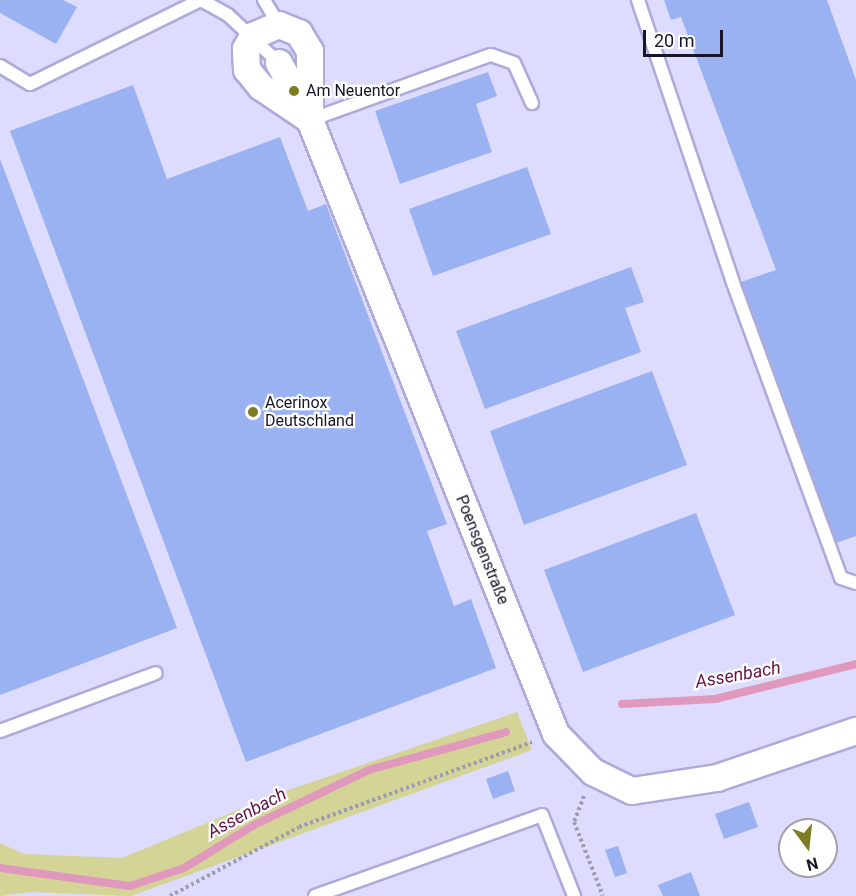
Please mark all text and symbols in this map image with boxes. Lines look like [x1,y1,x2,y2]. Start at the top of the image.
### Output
scale bar [646,18,726,56]
text: 20 m [654,30,694,51]
place label: Am Neuentor [306,81,400,101]
marker: Am Neuentor [287,84,301,98]
place label: Acerinox Deutschland [265,393,354,431]
marker: Acerinox Deutschland [246,405,260,419]
street label: Poensgenstraße [451,492,513,608]
water label: Assenbach [694,657,782,693]
water label: Assenbach [204,783,290,843]
north arrow [778,818,838,878]
text: N [804,853,820,875]

